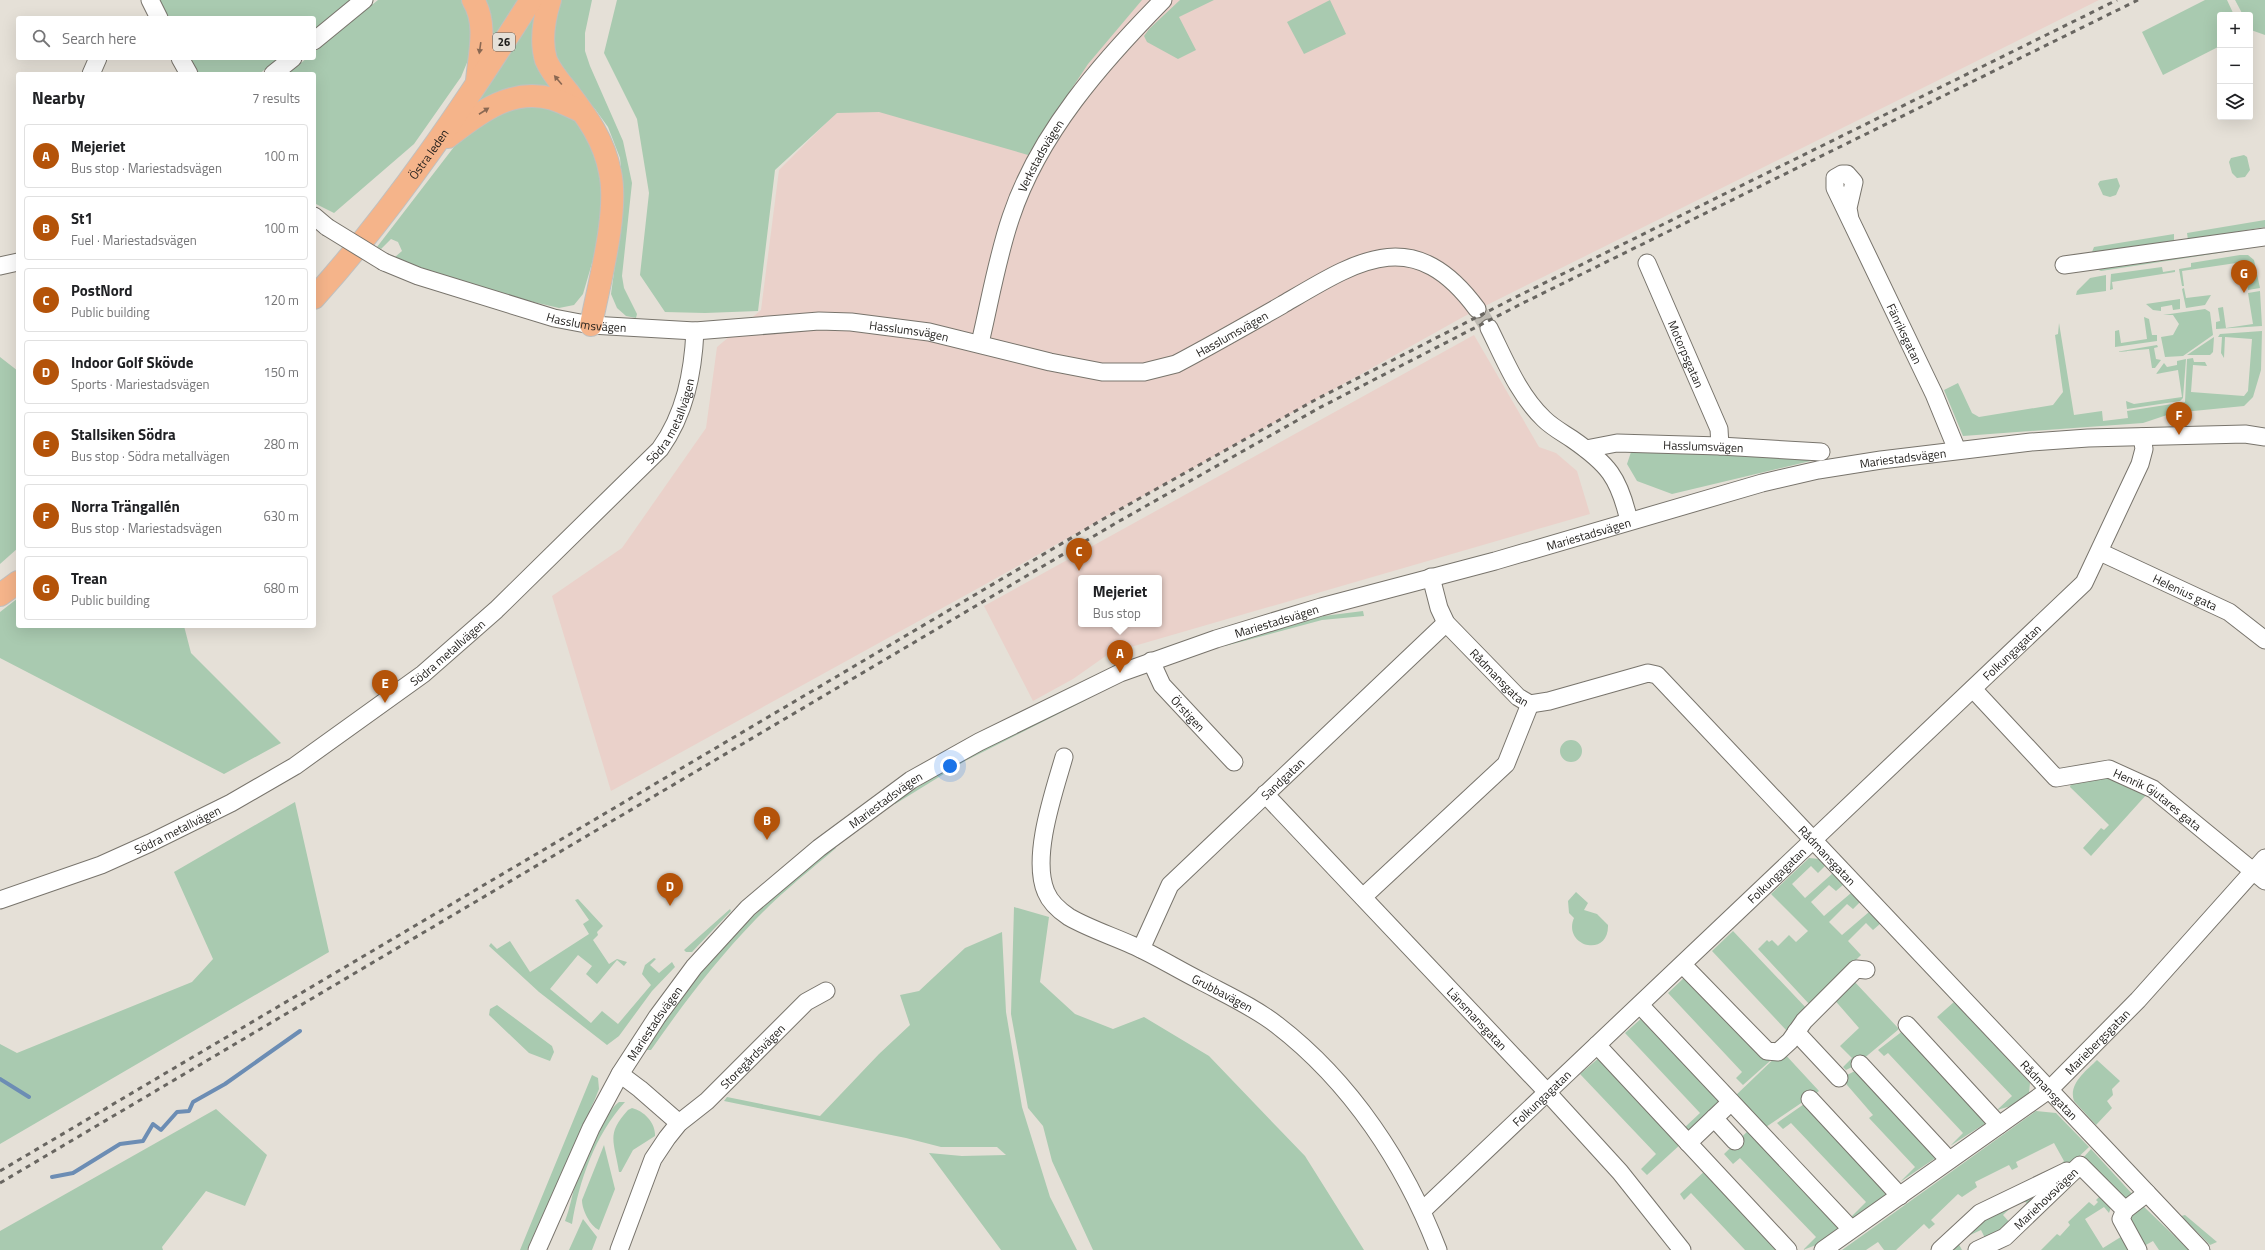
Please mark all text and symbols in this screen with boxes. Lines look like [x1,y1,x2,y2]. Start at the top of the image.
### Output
map controls [2217,12,2253,120]
button: + [2217,12,2253,48]
search box [16,16,316,60]
icon: search [30,27,52,49]
text: Search here [62,27,136,50]
road number: 26 [493,33,515,51]
one-way arrow [477,42,483,54]
button: − [2217,48,2253,84]
one-way arrow [554,75,563,86]
button: layers [2217,84,2253,120]
text: Nearby [32,85,85,111]
text: 7 results [252,88,300,108]
one-way arrow [478,107,489,114]
street label: Verkstadsvägen [1012,115,1068,195]
street label: Östra leden [404,125,453,183]
text: Mejeriet [71,135,126,158]
text: A [42,146,50,166]
text: 100 m [263,146,299,166]
text: Bus stop · Mariestadsvägen [71,158,222,178]
text: St1 [71,207,93,230]
text: B [42,218,50,238]
text: 100 m [263,218,299,238]
text: Fuel · Mariestadsvägen [71,230,197,250]
pin: G [2231,260,2257,293]
text: PostNord [71,279,132,302]
text: C [42,290,50,310]
text: 120 m [263,290,299,310]
street label: Fänriksgatan [1882,300,1928,367]
text: Public building [71,302,150,322]
street label: Hasslumsvägen [1192,306,1271,361]
street label: Hasslumsvägen [544,307,627,337]
street label: Hasslumsvägen [868,315,951,346]
street label: Motorpsgatan [1663,317,1709,391]
text: Indoor Golf Skövde [71,351,193,374]
text: D [42,362,50,382]
text: 150 m [263,362,299,382]
text: Sports · Mariestadsvägen [71,374,210,394]
street label: Södra metallvägen [641,377,699,468]
pin: F [2166,402,2192,435]
text: Stallsiken Södra [71,423,176,446]
text: E [42,434,50,454]
text: 280 m [263,434,299,454]
street label: Hasslumsvägen [1663,435,1744,457]
street label: Mariestadsvägen [1858,443,1947,473]
text: Bus stop · Södra metallvägen [71,446,230,466]
text: Norra Trängallén [71,495,180,518]
text: F [43,506,49,526]
text: 630 m [263,506,299,526]
street label: Mariestadsvägen [1544,512,1633,555]
text: Bus stop · Mariestadsvägen [71,518,222,538]
pin: C [1066,538,1092,571]
text: Trean [71,567,107,590]
street label: Helenius gata [2150,568,2221,615]
popup [1078,575,1162,627]
text: G [42,578,50,598]
text: 680 m [263,578,299,598]
text: Mejeriet [1093,580,1147,603]
text: Public building [71,590,150,610]
street label: Mariestadsvägen [1232,599,1321,642]
text: Bus stop [1093,603,1141,623]
street label: Södra metallvägen [406,614,489,690]
street label: Folkungagatan [1978,619,2045,685]
pin: A [1107,640,1133,673]
street label: Rådmansgatan [1466,644,1533,711]
pin: E [372,670,398,703]
street label: Örstigen [1167,691,1210,735]
street label: Sandgatan [1256,753,1308,804]
your location [940,756,960,776]
street label: Henrik Gjutares gata [2110,763,2206,835]
street label: Mariestadsvägen [844,766,926,833]
street label: Södra metallvägen [131,800,224,859]
pin: B [754,807,780,840]
street label: Rådmansgatan [1794,821,1861,890]
street label: Folkungagatan [1743,842,1810,908]
pin: D [657,873,683,906]
street label: Grubbavägen [1189,968,1257,1016]
street label: Mariestadsvägen [622,982,687,1064]
street label: Länsmansgatan [1443,983,1512,1054]
street label: Mariebergsgatan [2060,1004,2134,1079]
street label: Storegårdsvägen [715,1019,789,1093]
street label: Rådmansgatan [2016,1055,2083,1124]
street label: Folkungagatan [1508,1065,1575,1130]
street label: Mariehovsvägen [2009,1162,2082,1234]

